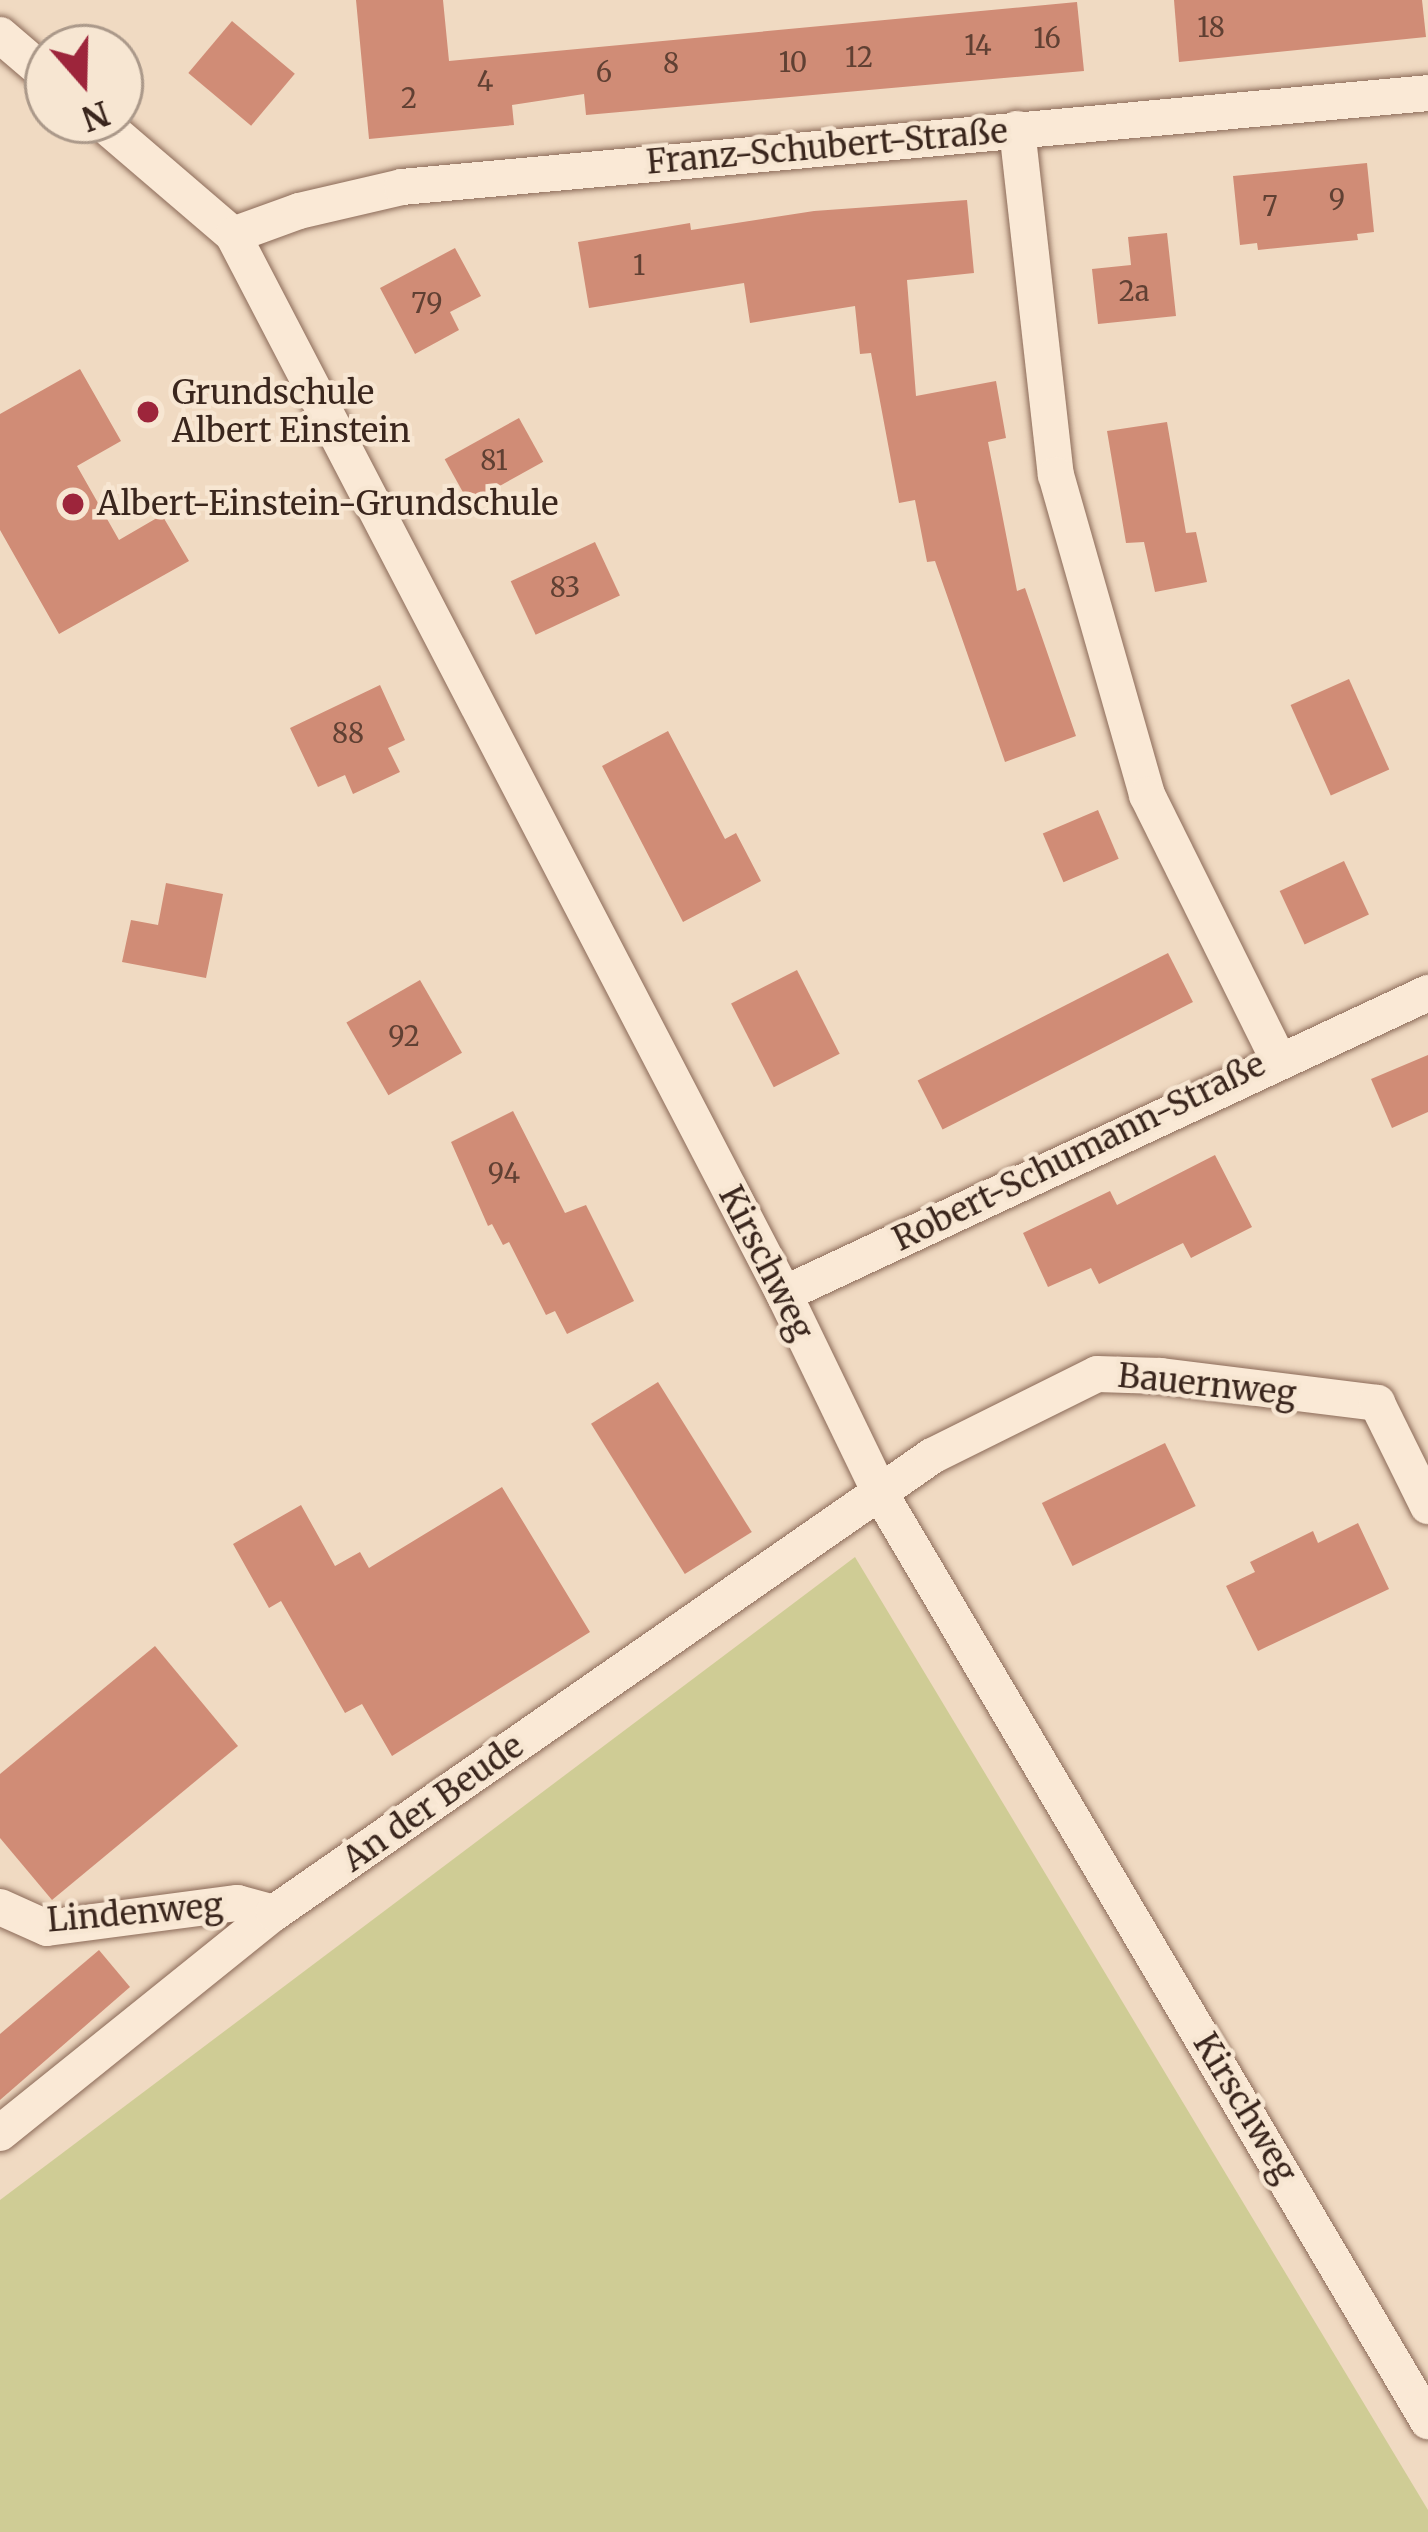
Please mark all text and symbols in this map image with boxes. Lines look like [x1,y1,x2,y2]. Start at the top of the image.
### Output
house number: 18 [1197,12,1225,44]
house number: 16 [1033,23,1061,55]
north arrow [24,24,144,144]
house number: 14 [964,30,992,62]
house number: 12 [845,42,873,74]
house number: 10 [779,47,807,79]
house number: 8 [663,48,679,80]
house number: 6 [596,57,612,89]
house number: 4 [477,66,493,98]
house number: 2 [401,83,417,115]
text: N [76,92,115,139]
street label: Franz-Schubert-Straße [645,111,1009,183]
house number: 9 [1329,184,1345,216]
house number: 7 [1262,191,1278,223]
house number: 1 [633,250,645,282]
house number: 2a [1119,276,1149,308]
house number: 79 [411,288,443,320]
place label: Grundschule Albert Einstein [172,373,411,451]
marker: Grundschule Albert Einstein [135,399,161,425]
house number: 81 [480,445,508,477]
place label: Albert-Einstein-Grundschule [97,484,558,524]
marker: Albert-Einstein-Grundschule [60,491,86,517]
house number: 83 [550,572,580,604]
house number: 88 [332,718,364,750]
house number: 92 [388,1021,420,1053]
street label: Robert-Schumann-Straße [887,1045,1271,1259]
house number: 94 [488,1158,520,1190]
street label: Kirschweg [710,1179,822,1347]
street label: Bauernweg [1116,1356,1298,1414]
street label: An der Beude [335,1726,531,1880]
street label: Lindenweg [45,1886,225,1940]
street label: Kirschweg [1185,2026,1305,2190]

